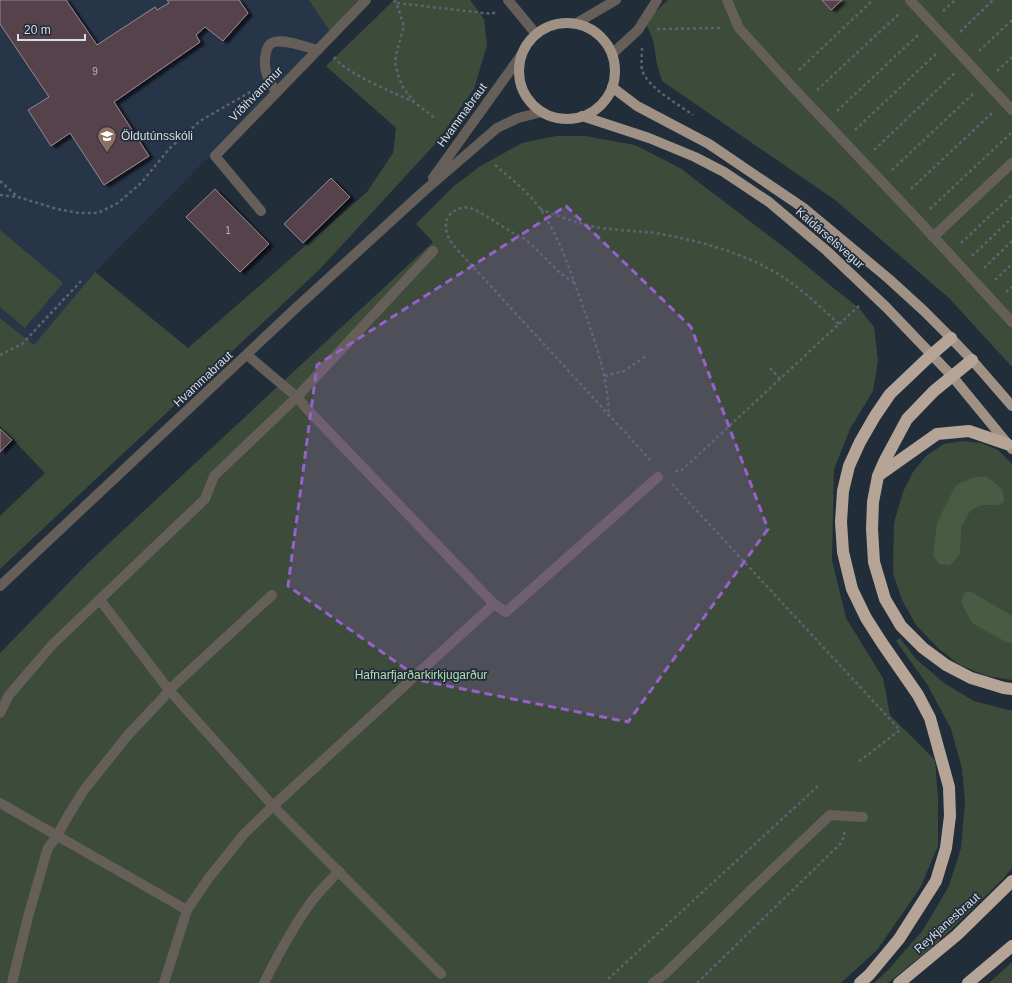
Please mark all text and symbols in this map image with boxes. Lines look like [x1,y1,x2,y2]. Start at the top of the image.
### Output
scale bar [18,16,85,42]
text: 20 m [24,23,51,37]
street label: Víðihvammur [226,64,286,124]
house number: 9 [92,66,98,77]
street label: Hvammabraut [434,80,490,150]
school or university icon: Öldutúnsskóli [96,125,118,153]
place label: Öldutúnsskóli [121,129,193,143]
street label: Kaldárselsvegur [793,204,867,272]
house number: 1 [225,225,231,236]
street label: Hvammabraut [171,348,236,410]
park label: Hafnarfjarðarkirkjugarður [355,668,487,682]
street label: Reykjanesbraut [911,889,983,956]

